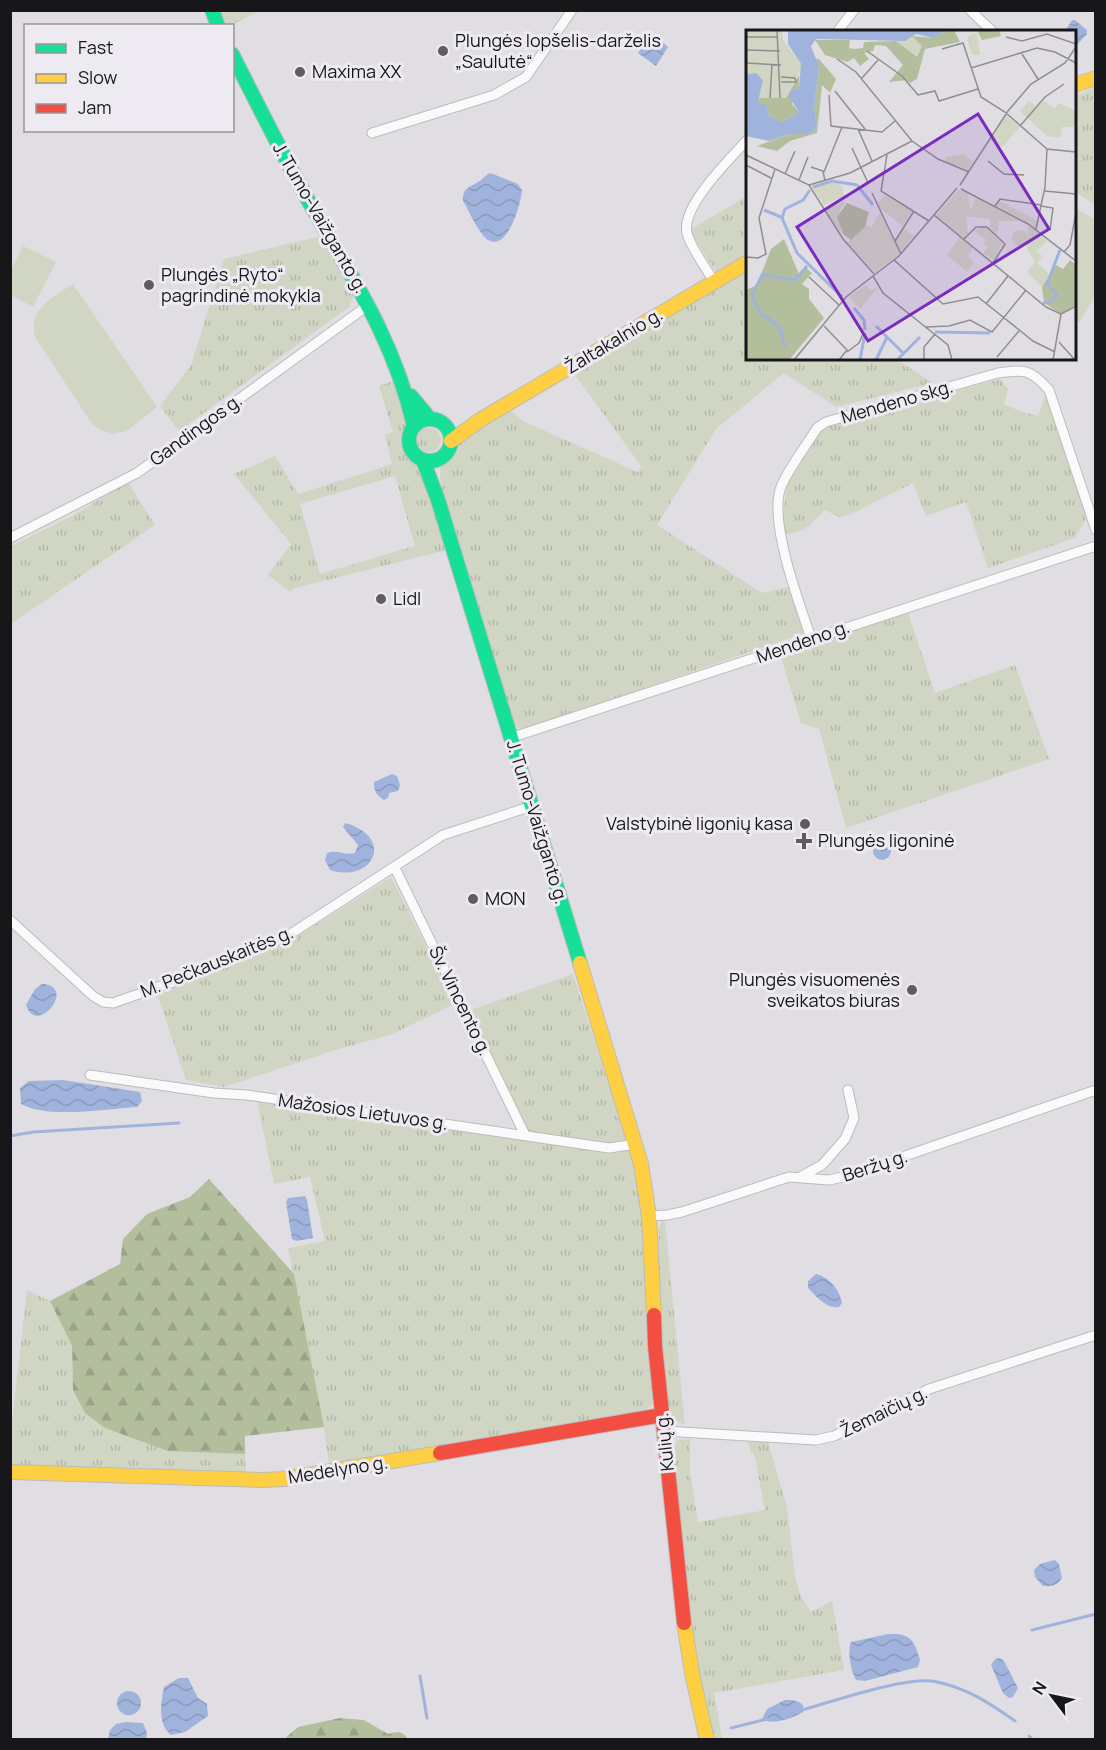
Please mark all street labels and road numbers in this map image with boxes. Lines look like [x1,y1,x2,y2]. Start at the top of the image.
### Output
street label: J. Tumo-Vaižganto g. [268,138,374,297]
street label: Žaltakalnio g. [560,302,667,379]
street label: Mendeno skg. [838,374,955,428]
street label: Gandingos g. [145,388,246,471]
street label: Mendeno g. [753,614,852,668]
street label: J. Tumo-Vaižganto g. [502,737,574,907]
street label: M. Pečkauskaitės g. [137,919,297,1003]
street label: Šv. Vincento g. [424,942,498,1059]
street label: Mažosios Lietuvos g. [277,1087,450,1135]
street label: Beržų g. [839,1143,910,1187]
street label: Žemaičių g. [836,1380,931,1443]
street label: Kulių g. [649,1412,679,1473]
street label: Medelyno g. [286,1449,389,1489]

